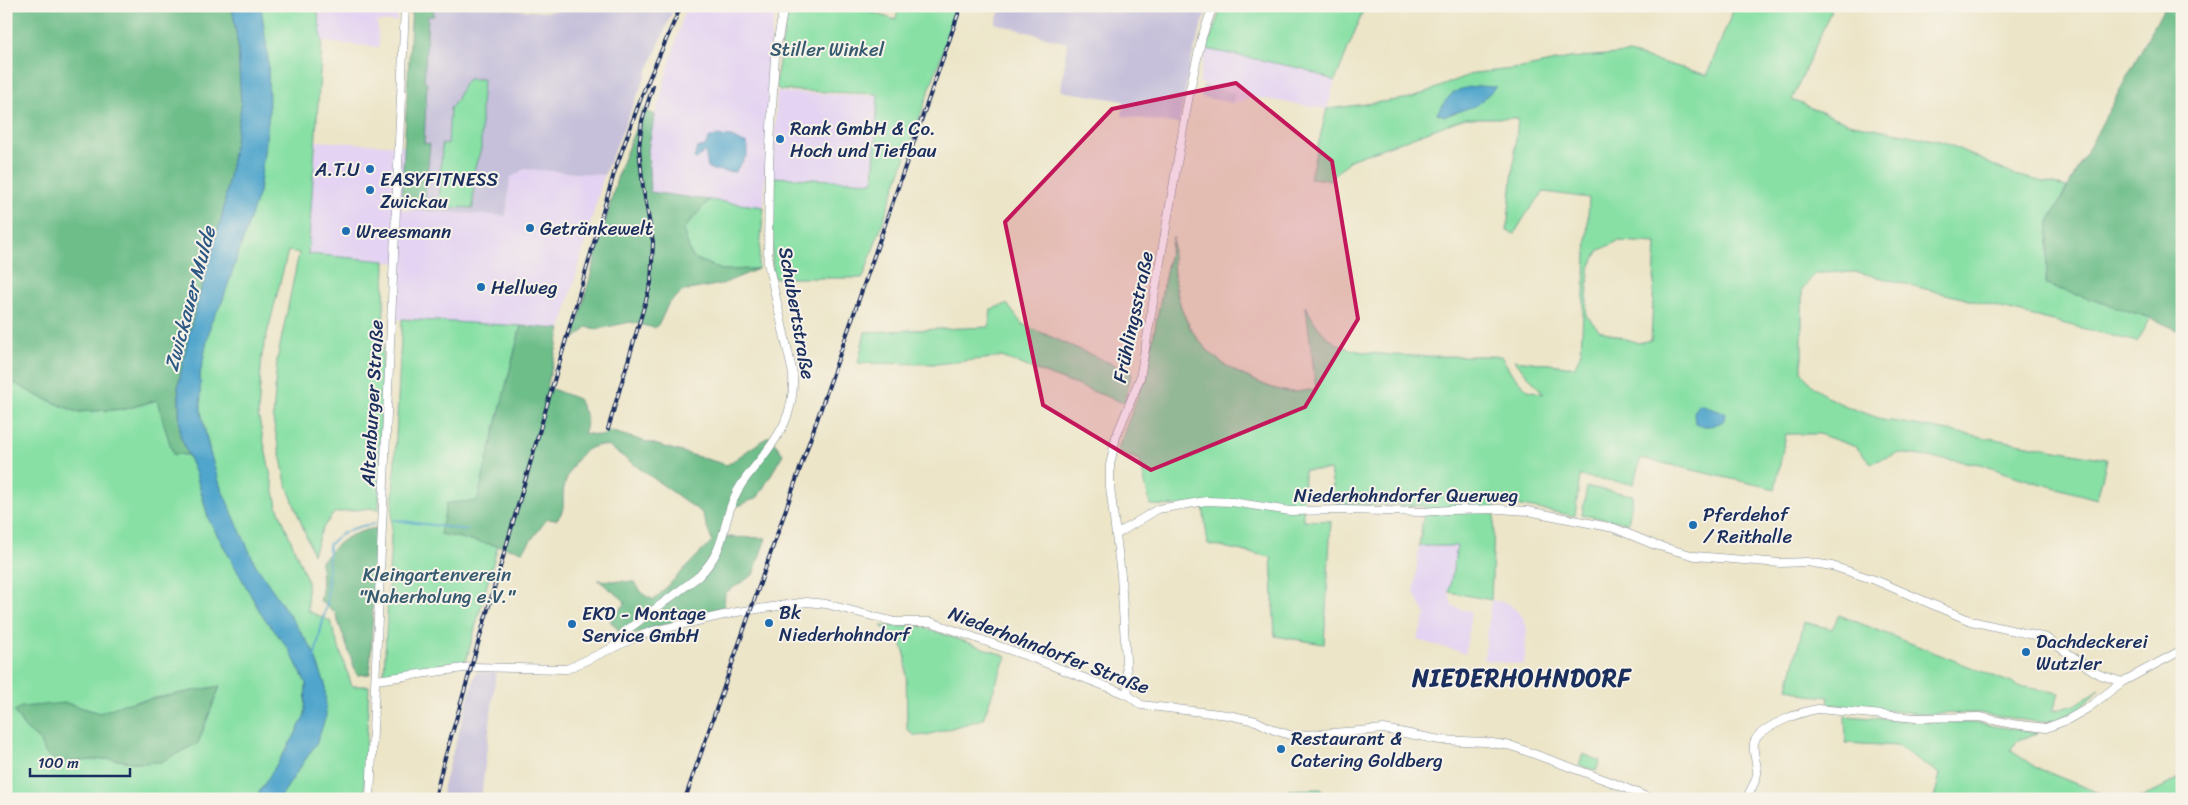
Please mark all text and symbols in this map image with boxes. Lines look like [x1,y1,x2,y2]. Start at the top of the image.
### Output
park label: Stiller Winkel [770,33,885,66]
place label: Rank GmbH & Co. Hoch und Tiefbau [790,112,937,167]
marker: Rank GmbH & Co. Hoch und Tiefbau [774,133,786,145]
place label: A.T.U [314,153,361,186]
marker: A.T.U [364,163,376,175]
place label: EASYFITNESS Zwickau [380,163,498,218]
marker: EASYFITNESS Zwickau [364,184,376,196]
place label: Getränkewelt [540,212,653,245]
place label: Wreesmann [356,215,451,248]
water label: Zwickauer Mulde [154,221,227,375]
marker: Getränkewelt [524,222,536,234]
marker: Wreesmann [340,225,352,237]
street label: Schubertstraße [769,244,825,382]
street label: Frühlingsstraße [1103,248,1163,386]
place label: Hellweg [491,271,558,304]
marker: Hellweg [475,281,487,293]
street label: Altenburger Straße [351,319,393,488]
street label: Niederhohndorfer Querweg [1294,479,1518,512]
place label: Pferdehof / Reithalle [1703,498,1793,553]
marker: Pferdehof / Reithalle [1687,519,1699,531]
park label: Kleingartenverein "Naherholung e.V." [359,558,516,613]
place label: Bk Niederhohndorf [779,596,912,651]
street label: Niederhohndorfer Straße [944,596,1155,704]
place label: EKD - Montage Service GmbH [582,597,706,652]
marker: Bk Niederhohndorf [763,617,775,629]
marker: EKD - Montage Service GmbH [566,618,578,630]
place label: Dachdeckerei Wutzler [2036,625,2148,680]
marker: Dachdeckerei Wutzler [2020,646,2032,658]
district label: NIEDERHOHNDORF [1411,657,1633,699]
place label: Restaurant & Catering Goldberg [1291,722,1443,777]
marker: Restaurant & Catering Goldberg [1275,743,1287,755]
scale bar [30,745,130,777]
text: 100 m [38,750,79,776]

